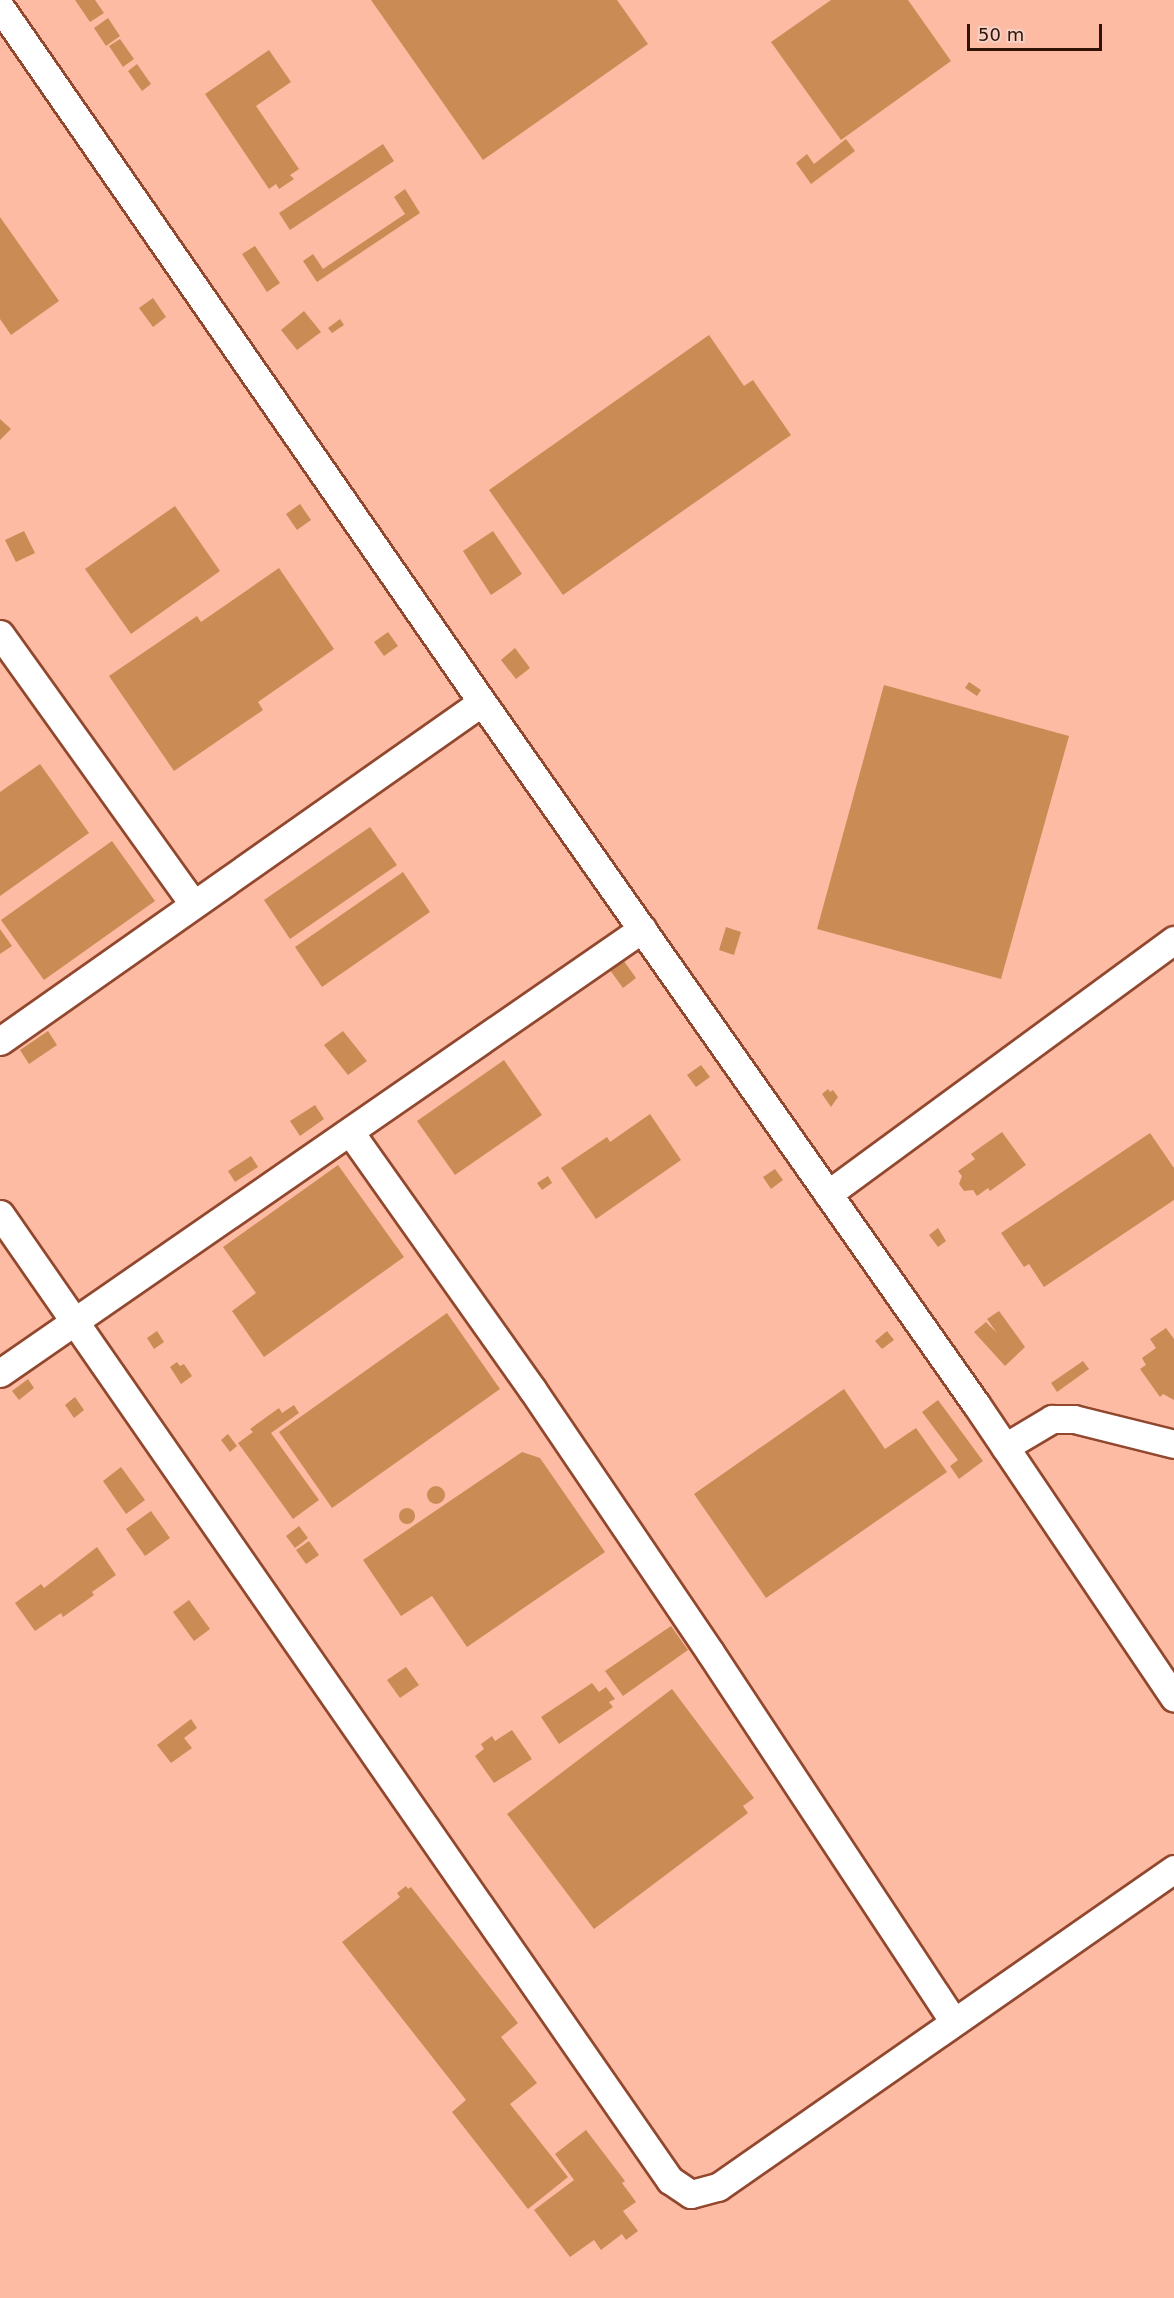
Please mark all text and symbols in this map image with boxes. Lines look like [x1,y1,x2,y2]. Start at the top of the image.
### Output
scale bar [970,12,1105,50]
text: 50 m [978,24,1024,45]

